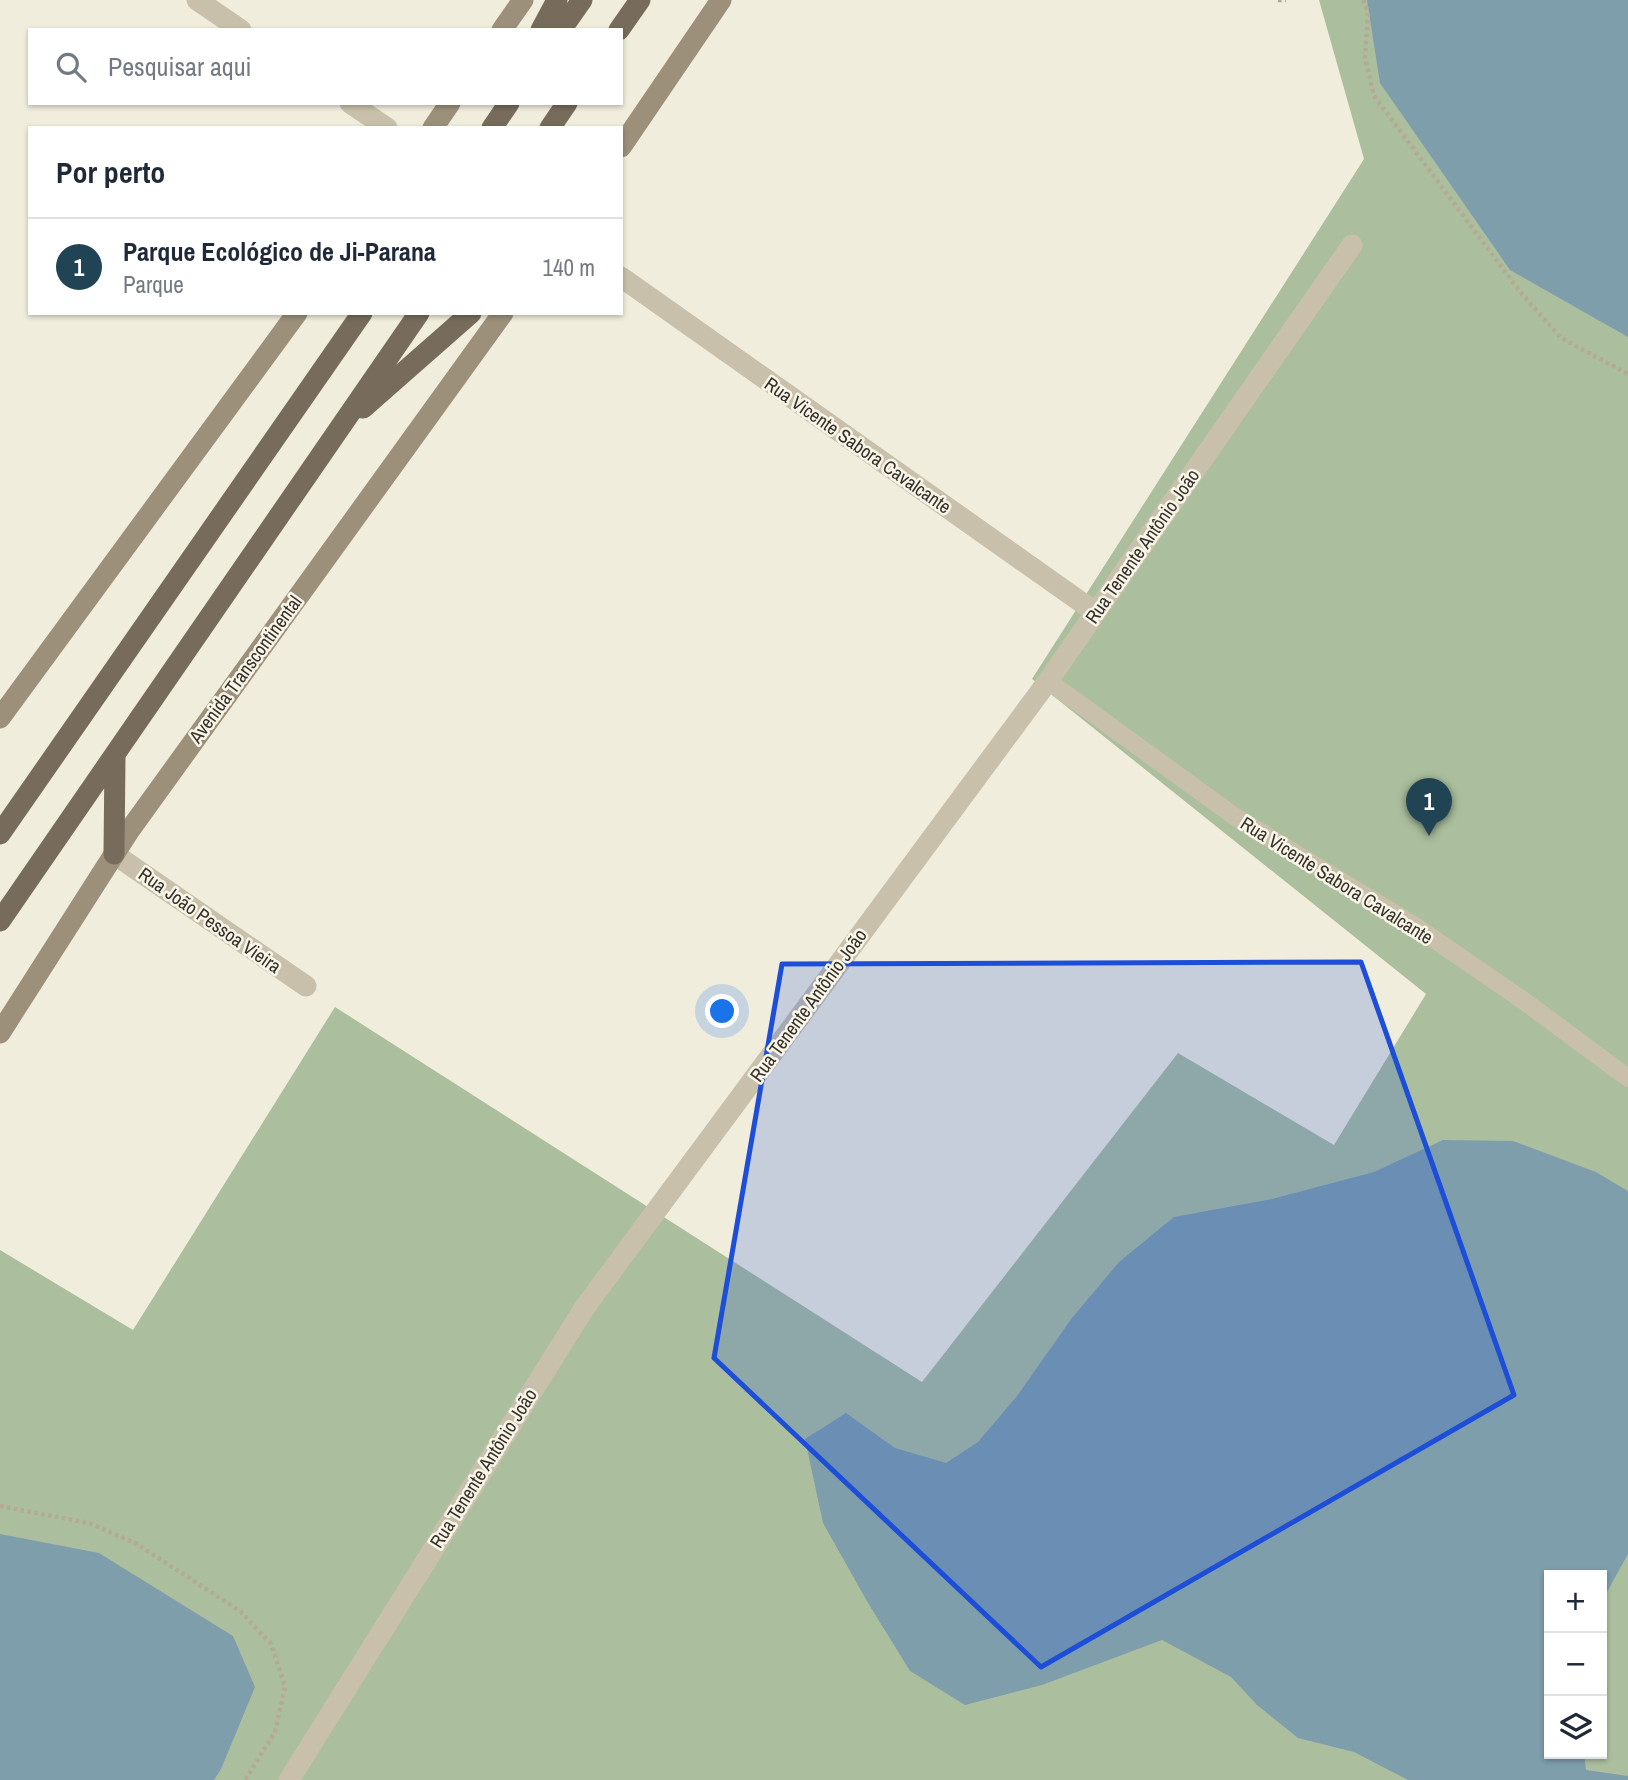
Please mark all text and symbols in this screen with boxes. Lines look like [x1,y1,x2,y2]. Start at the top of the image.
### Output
search box [28,28,623,105]
icon: search [52,48,90,86]
text: Pesquisar aqui [108,49,251,84]
text: Por perto [56,152,165,192]
text: Parque Ecológico de Ji-Parana [123,234,436,269]
text: 1 [74,252,84,283]
text: 140 m [543,252,595,283]
text: Parque [123,269,184,300]
street label: Rua Vicente Sabora Cavalcante [759,371,957,519]
street label: Rua Tenente Antônio João [1079,463,1205,629]
street label: Avenida Transcontinental [182,590,307,749]
pin: 1 [1406,778,1452,836]
street label: Rua Vicente Sabora Cavalcante [1236,810,1438,950]
street label: Rua João Pessoa Vieira [133,861,287,979]
street label: Rua Tenente Antônio João [744,923,872,1087]
your location [705,994,739,1028]
street label: Rua Tenente Antônio João [423,1383,543,1553]
map controls [1544,1570,1607,1759]
button: + [1544,1570,1607,1633]
button: − [1544,1633,1607,1696]
button: layers [1544,1696,1607,1759]

